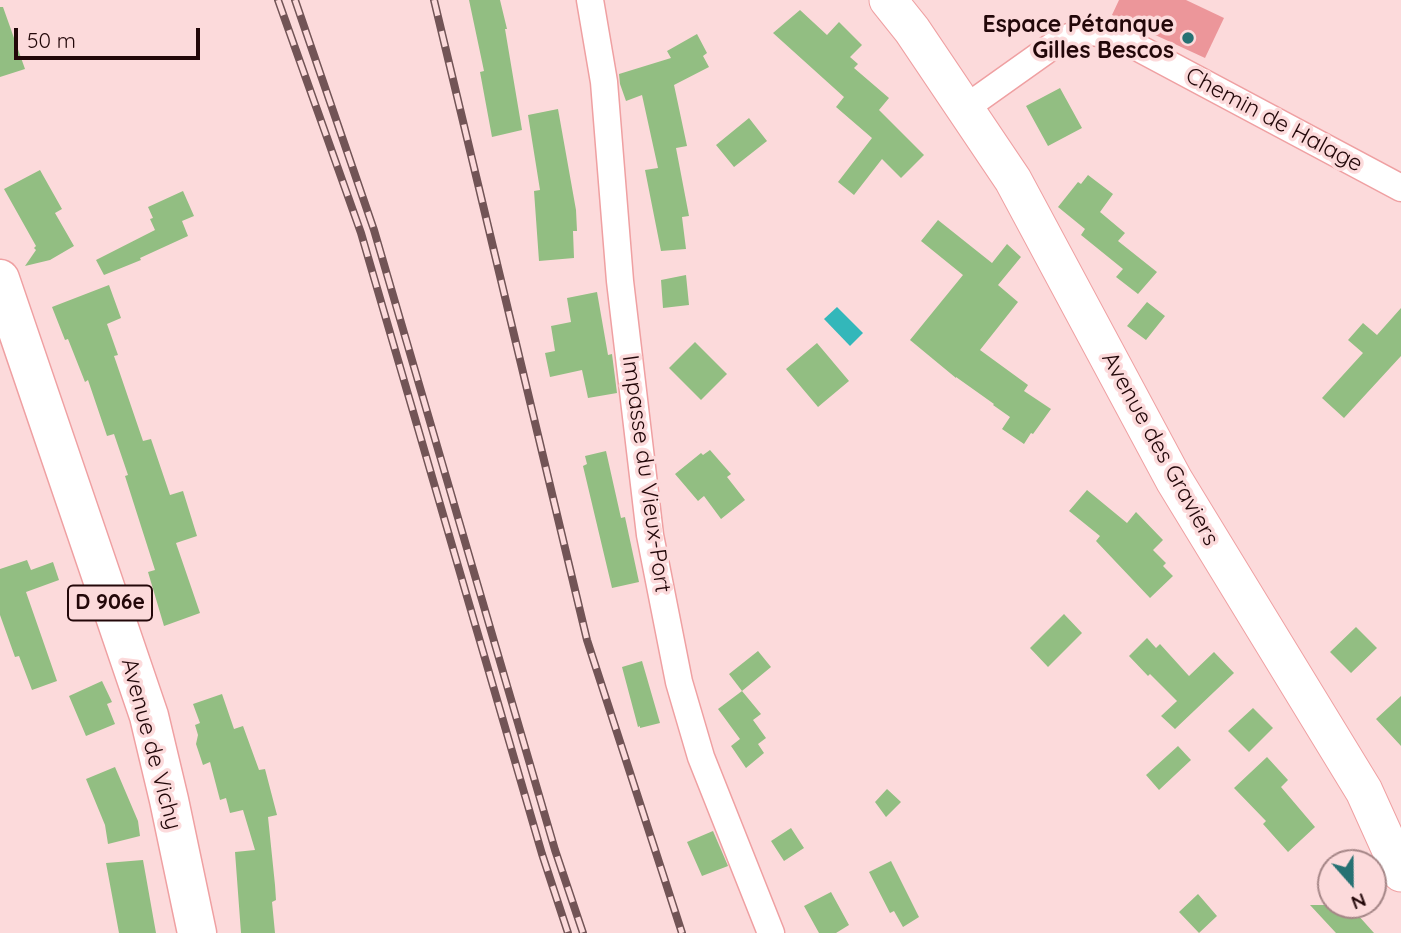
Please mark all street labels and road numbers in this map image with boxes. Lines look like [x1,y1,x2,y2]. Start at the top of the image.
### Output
street label: Chemin de Halage [1181,62,1367,178]
street label: Avenue des Graviers [1095,347,1225,551]
street label: Impasse du Vieux-Port [616,353,676,595]
road number: D 906e [68,586,152,620]
street label: Avenue de Vichy [115,655,187,833]

